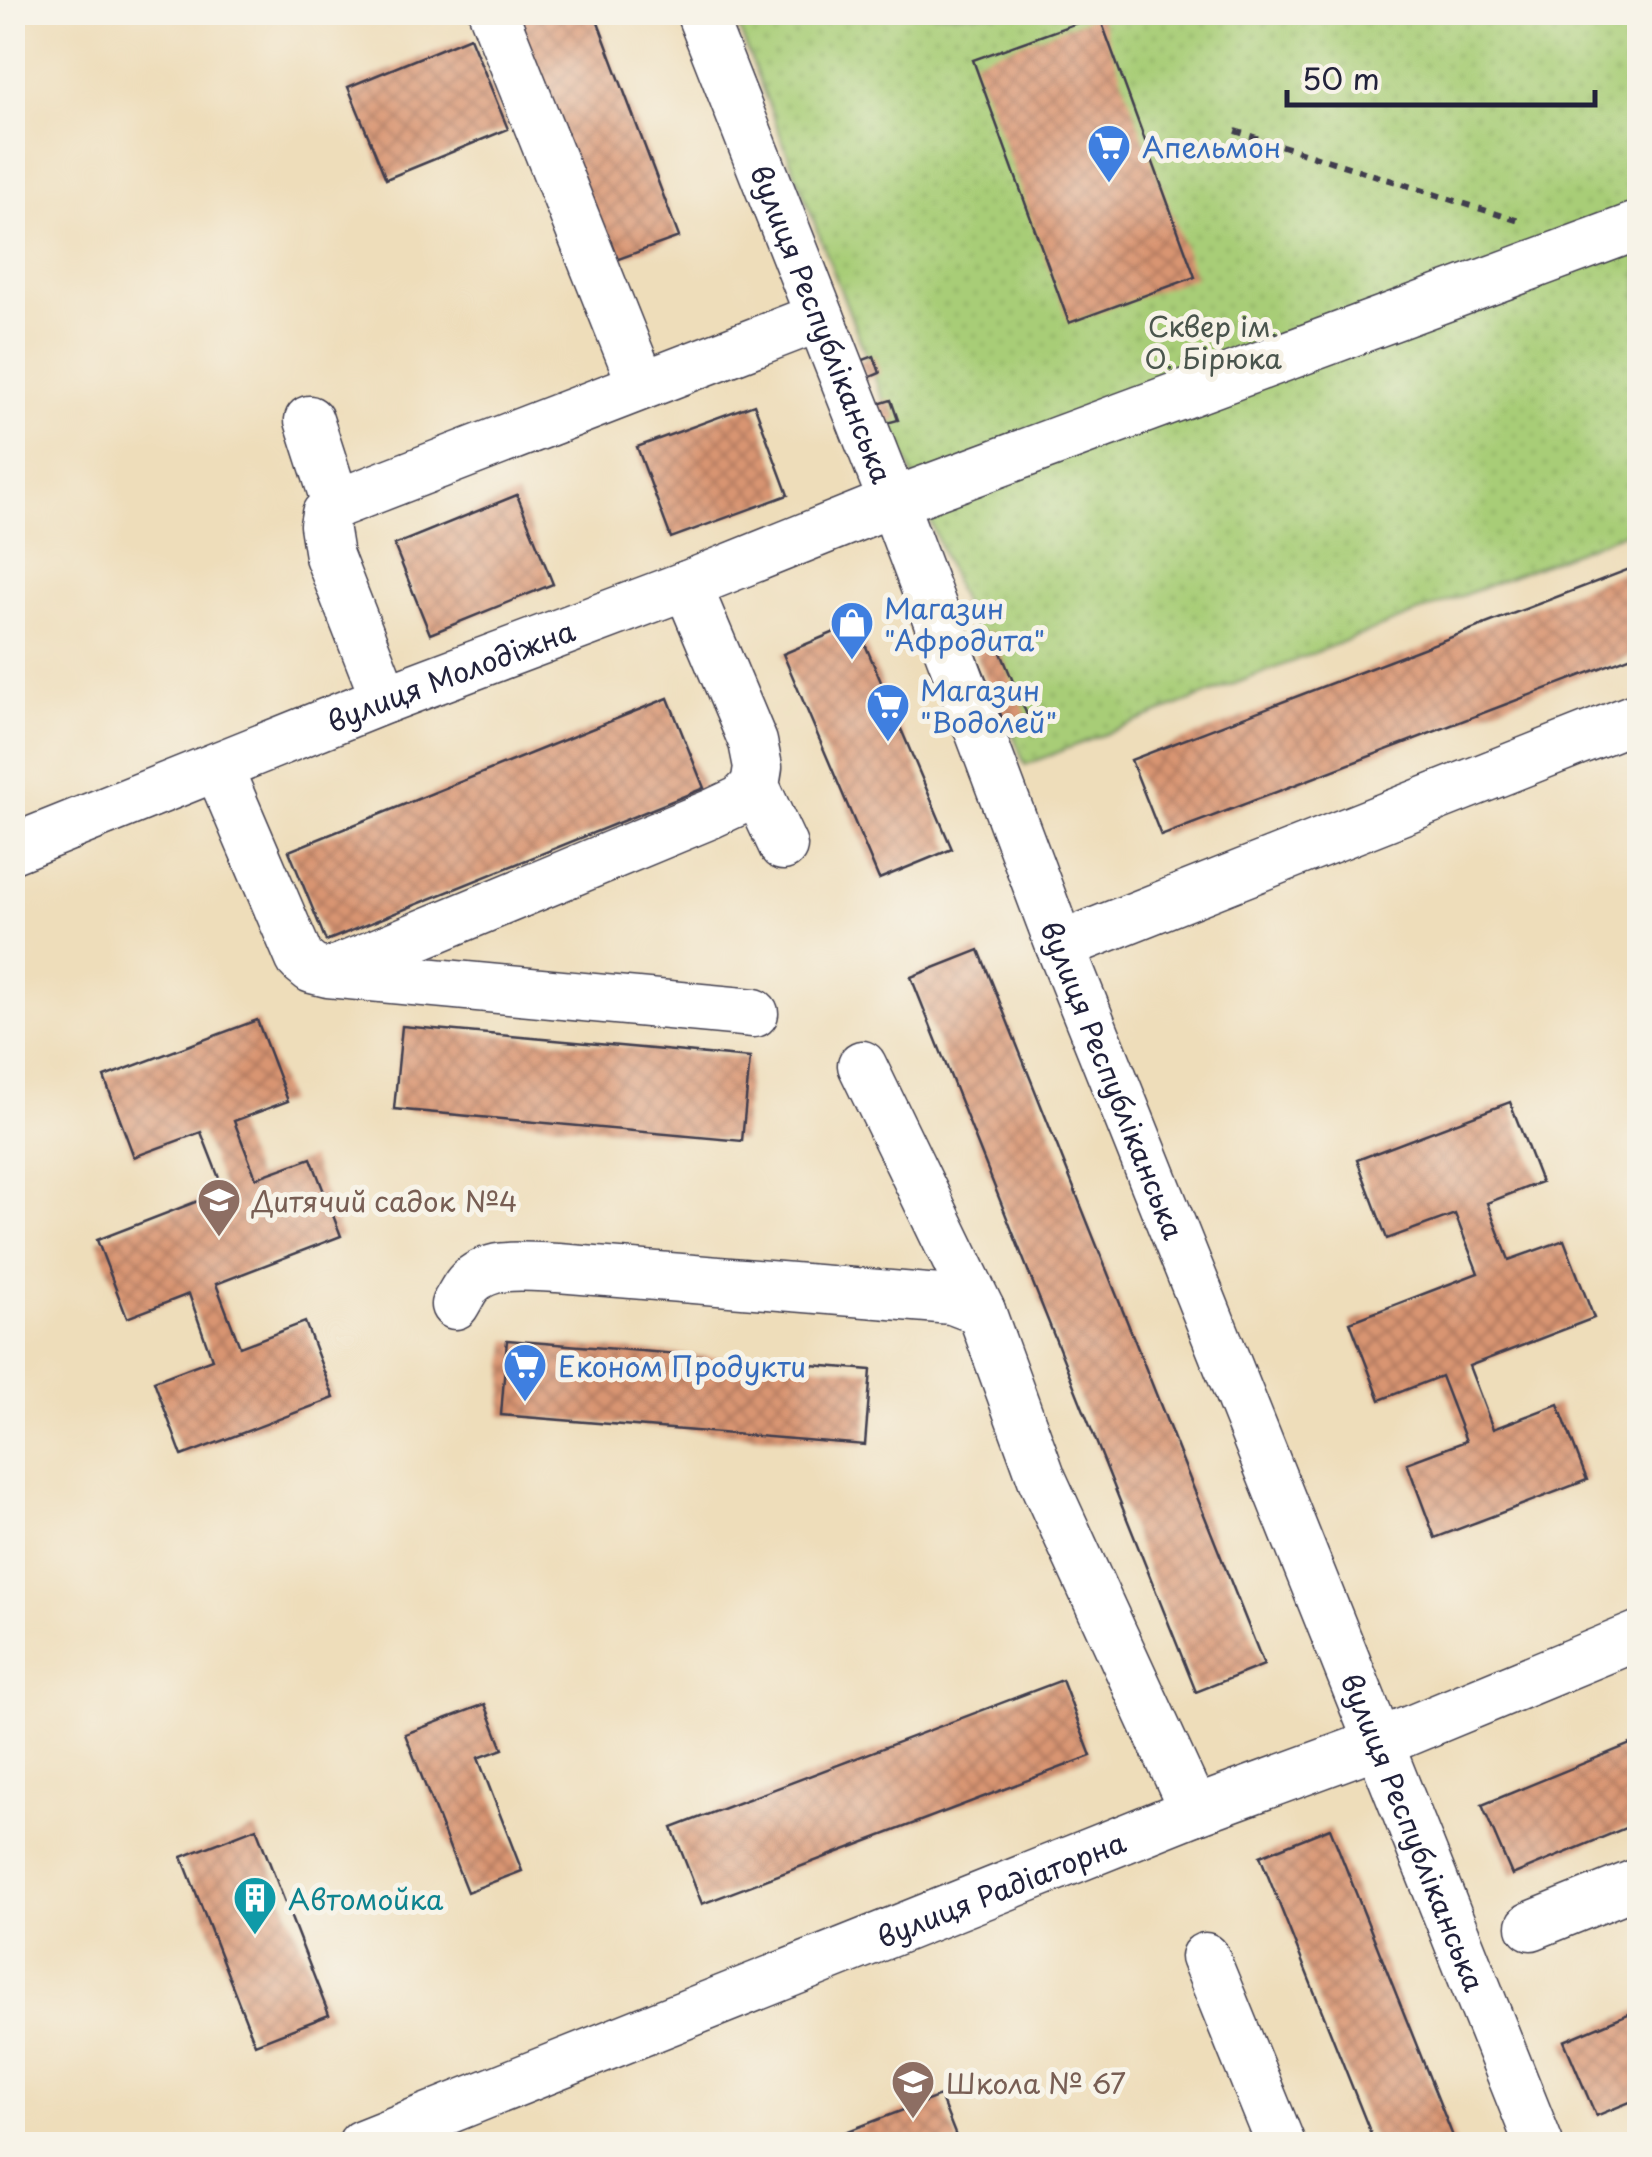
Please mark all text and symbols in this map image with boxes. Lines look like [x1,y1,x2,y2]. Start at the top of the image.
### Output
scale bar [1287,45,1594,107]
text: 50 m [1302,55,1380,100]
supermarket icon: Апельмон [1086,123,1132,184]
place label: Апельмон [1142,125,1281,168]
street label: вулиця Республіканська [741,158,905,490]
park label: Сквер ім. О. Бірюка [1144,304,1282,379]
place label: Магазин "Афродита" [884,586,1045,661]
shop icon: Магазин "Афродита" [829,600,875,661]
street label: вулиця Молодіжна [320,608,581,742]
place label: Магазин "Водолей" [920,668,1057,743]
supermarket icon: Магазин "Водолей" [865,682,911,743]
street label: вулиця Республіканська [1031,915,1197,1246]
school or university icon: Дитячий садок №4 [196,1177,242,1238]
place label: Дитячий садок №4 [251,1179,517,1222]
supermarket icon: Економ Продукти [502,1342,548,1403]
place label: Економ Продукти [558,1344,806,1387]
street label: вулиця Республіканська [1331,1666,1497,1998]
street label: вулиця Радіаторна [870,1819,1132,1957]
building icon: Автомойка [232,1875,278,1936]
place label: Автомойка [288,1877,444,1920]
school or university icon: Школа № 67 [890,2059,936,2120]
place label: Школа № 67 [946,2061,1126,2104]

